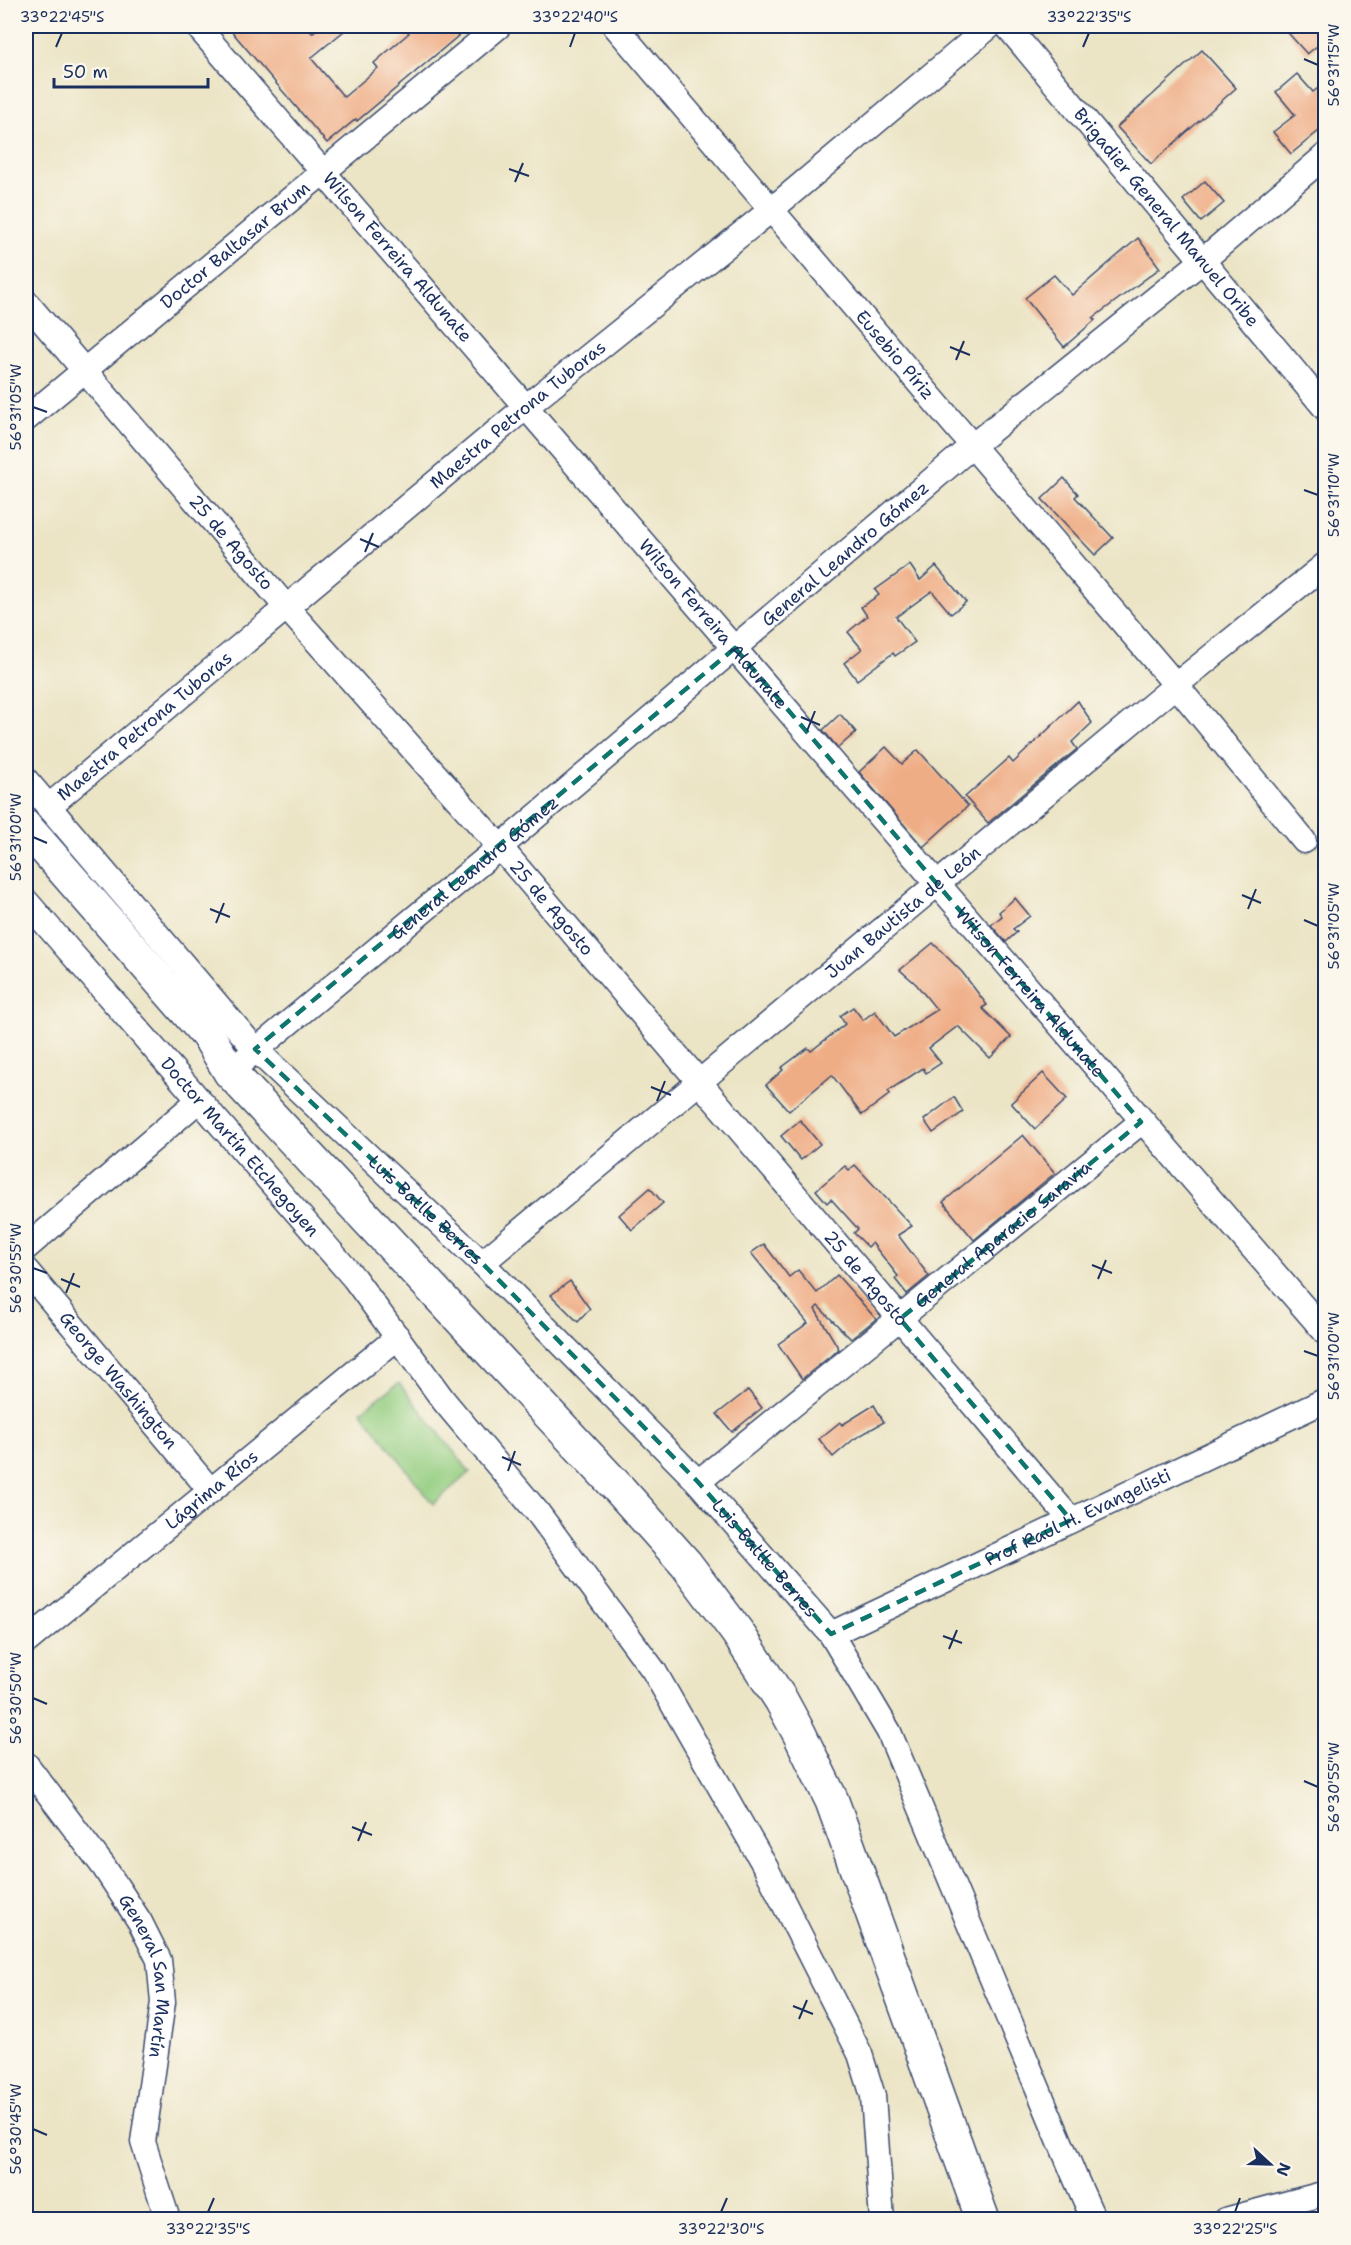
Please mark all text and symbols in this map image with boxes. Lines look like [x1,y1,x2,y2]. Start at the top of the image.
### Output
text: 33°22'45"S [20,7,104,27]
text: 33°22'40"S [532,7,618,27]
text: 33°22'35"S [1047,7,1131,27]
text: 56°31'15"W [1324,24,1344,106]
scale bar [54,51,208,89]
text: 50 m [63,60,108,84]
street label: Brigadier General Manuel Oribe [1068,103,1265,332]
street label: Wilson Ferreira Aldunate [317,167,478,347]
street label: Doctor Baltasar Brum [155,176,315,314]
street label: Eusebio Píriz [850,305,940,405]
street label: Maestra Petrona Tuboras [425,335,611,494]
text: 56°31'05"W [6,364,26,450]
text: 56°31'10"W [1324,453,1344,537]
street label: General Leandro Gómez [756,476,934,632]
street label: 25 de Agosto [183,490,279,595]
street label: Wilson Ferreira Aldunate [633,534,793,714]
street label: Maestra Petrona Tuboras [52,646,237,806]
street label: General Leandro Gómez [385,790,564,945]
text: 56°31'00"W [6,793,26,881]
street label: Juan Bautista de León [820,841,986,984]
street label: 25 de Agosto [504,855,599,961]
text: 56°31'05"W [1324,883,1344,969]
street label: Wilson Ferreira Aldunate [950,902,1110,1083]
street label: Doctor Martín Etchegoyen [155,1052,325,1242]
street label: Luis Batlle Berres [363,1150,489,1270]
street label: General Aparacio Saravia [909,1155,1097,1313]
text: 56°30'55"W [6,1223,26,1313]
street label: 25 de Agosto [818,1225,913,1331]
street label: George Washington [54,1307,183,1454]
text: 56°31'00"W [1324,1312,1344,1400]
street label: Lágrima Ríos [160,1444,263,1535]
street label: Prof Raúl H. Evangelisti [981,1463,1175,1572]
street label: Luis Batlle Berres [706,1494,823,1622]
text: 56°30'50"W [6,1652,26,1744]
text: 56°30'55"W [1324,1742,1344,1832]
street label: General San Martín [113,1889,175,2060]
text: 56°30'45"W [6,2083,26,2175]
north arrow [1240,2134,1300,2194]
text: N [1271,2160,1296,2179]
text: 33°22'35"S [166,2219,250,2239]
text: 33°22'30"S [678,2219,764,2239]
text: 33°22'25"S [1193,2219,1277,2239]

